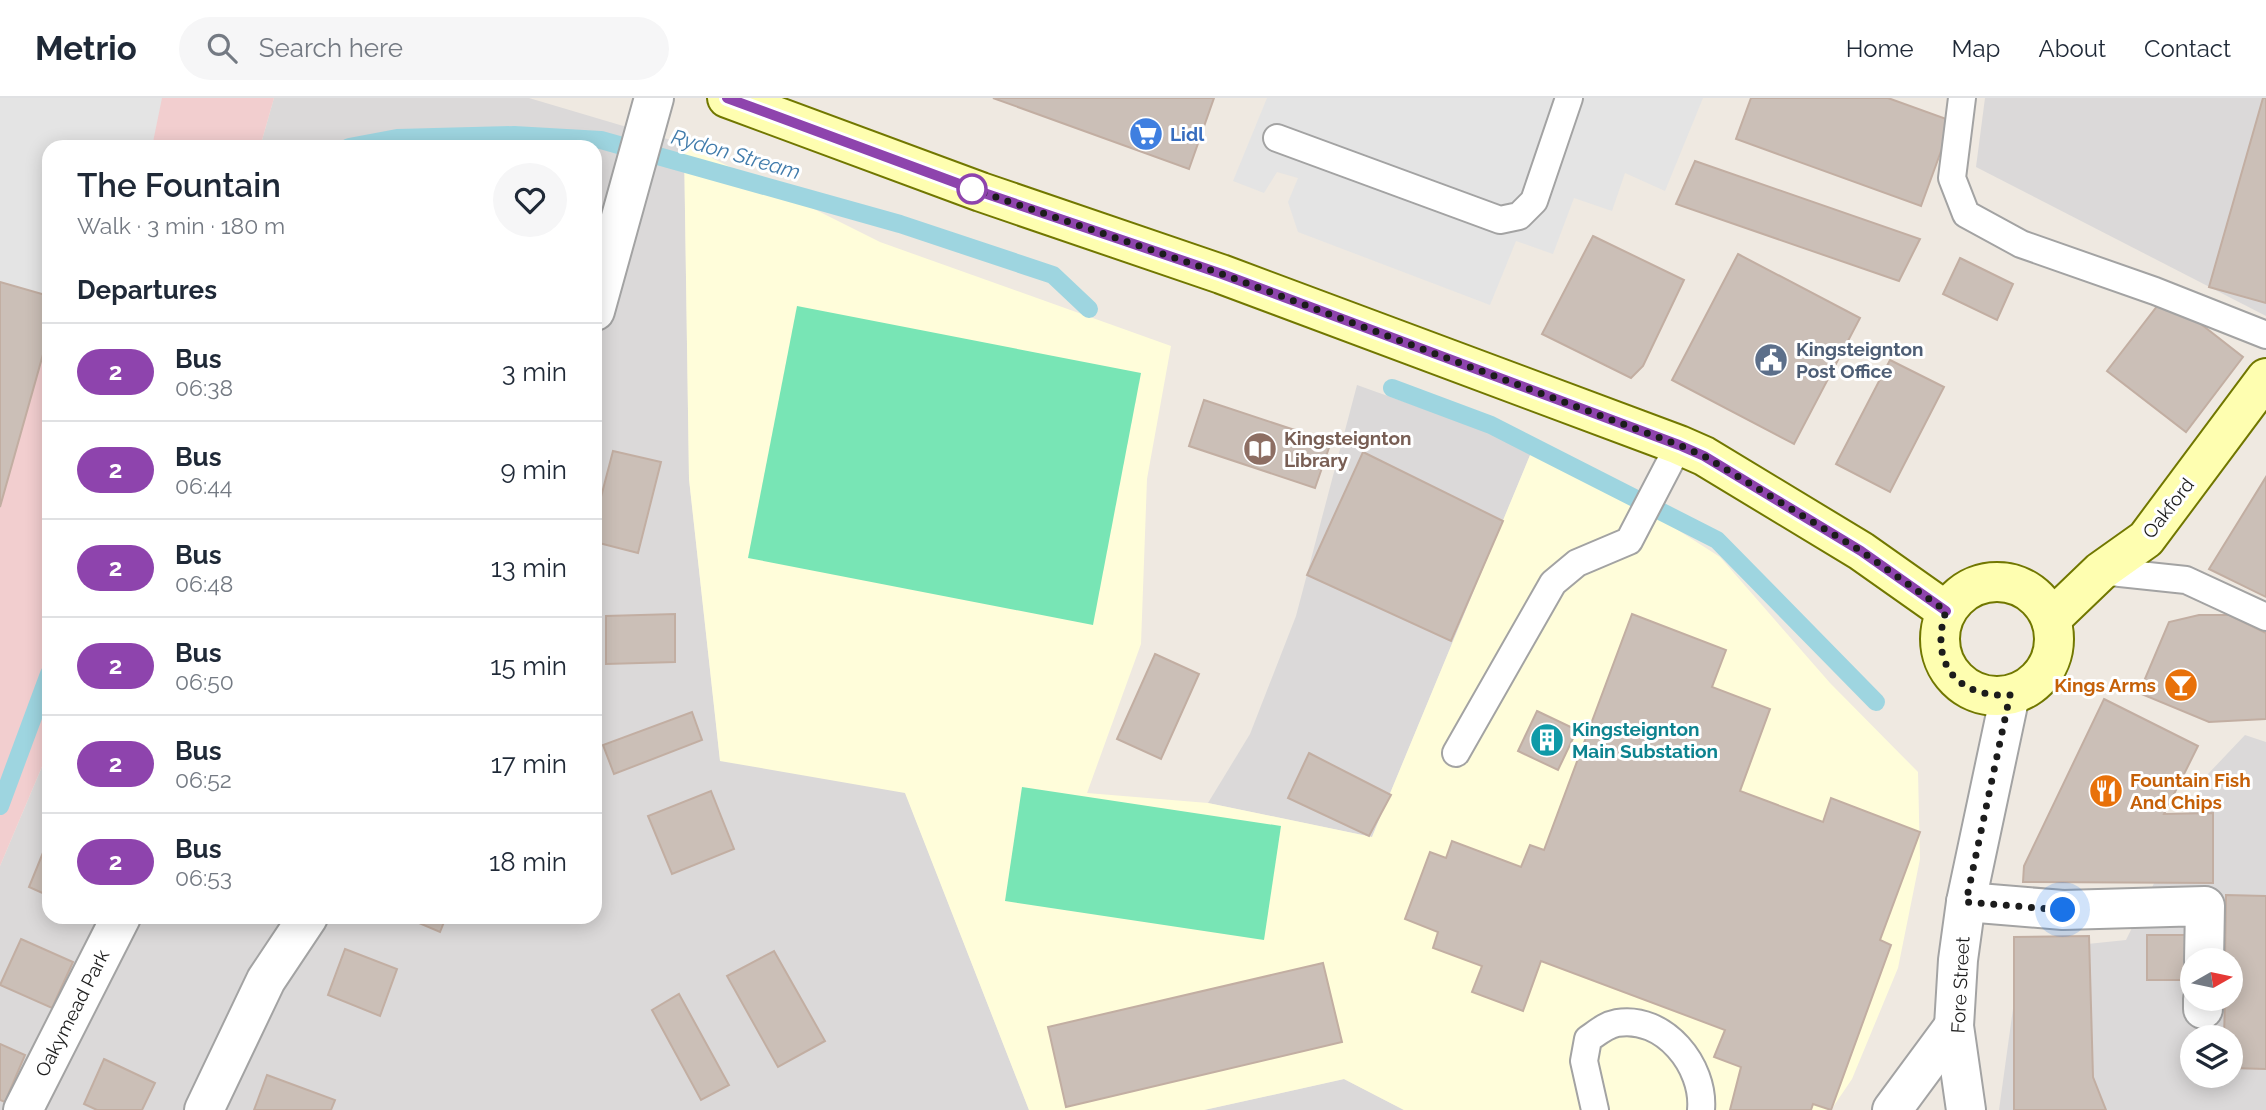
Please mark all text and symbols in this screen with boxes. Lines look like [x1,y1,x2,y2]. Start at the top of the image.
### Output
search box [179,17,669,80]
text: Metrio [35,29,137,68]
icon: search [203,29,241,67]
text: Search here [259,33,403,63]
text: Home [1846,34,1914,63]
text: Map [1952,34,2000,63]
text: About [2038,34,2106,63]
text: Contact [2144,34,2231,63]
supermarket icon: Lidl [1127,115,1165,153]
place label: Lidl [1170,123,1205,145]
water label: Rydon Stream [669,124,803,184]
button: heart [493,163,567,237]
text: The Fountain [77,166,281,205]
unlabelled marker [957,174,987,204]
text: Walk · 3 min · 180 m [77,212,285,239]
text: Departures [77,275,217,305]
place label: Kingsteignton Post Office [1796,338,1923,382]
public building icon: Kingsteignton Post Office [1752,341,1790,379]
text: Bus [175,344,222,374]
text: 2 [109,357,122,386]
text: 3 min [502,357,567,387]
text: 06:38 [175,374,233,401]
place label: Kingsteignton Library [1284,427,1411,471]
library icon: Kingsteignton Library [1241,430,1279,468]
text: Bus [175,442,222,472]
text: 2 [109,455,122,484]
text: 9 min [500,455,567,485]
text: 06:44 [175,472,232,499]
street label: Oakford [2138,474,2198,542]
text: Bus [175,540,222,570]
text: 2 [109,553,122,582]
text: 13 min [491,553,567,583]
text: 06:48 [175,570,233,597]
text: Bus [175,638,222,668]
text: 2 [109,651,122,680]
text: 15 min [490,651,567,681]
bar icon: Kings Arms [2162,666,2200,704]
text: 06:50 [175,668,234,695]
place label: Kings Arms [2054,674,2156,696]
place label: Kingsteignton Main Substation [1572,718,1718,762]
building icon: Kingsteignton Main Substation [1528,721,1566,759]
text: Bus [175,736,222,766]
text: 2 [109,749,122,778]
text: 17 min [491,749,567,779]
text: 06:52 [175,766,232,793]
place label: Fountain Fish And Chips [2130,769,2251,813]
restaurant icon: Fountain Fish And Chips [2087,772,2125,810]
text: Bus [175,834,222,864]
text: 2 [109,847,122,876]
text: 18 min [489,847,567,877]
text: 06:53 [175,864,232,891]
your location [2045,892,2080,927]
street label: Fore Street [1946,935,1974,1034]
street label: Oakymead Park [31,946,113,1080]
north arrow [2180,948,2244,1012]
map controls [2180,948,2243,1088]
button: layers [2180,1025,2243,1088]

